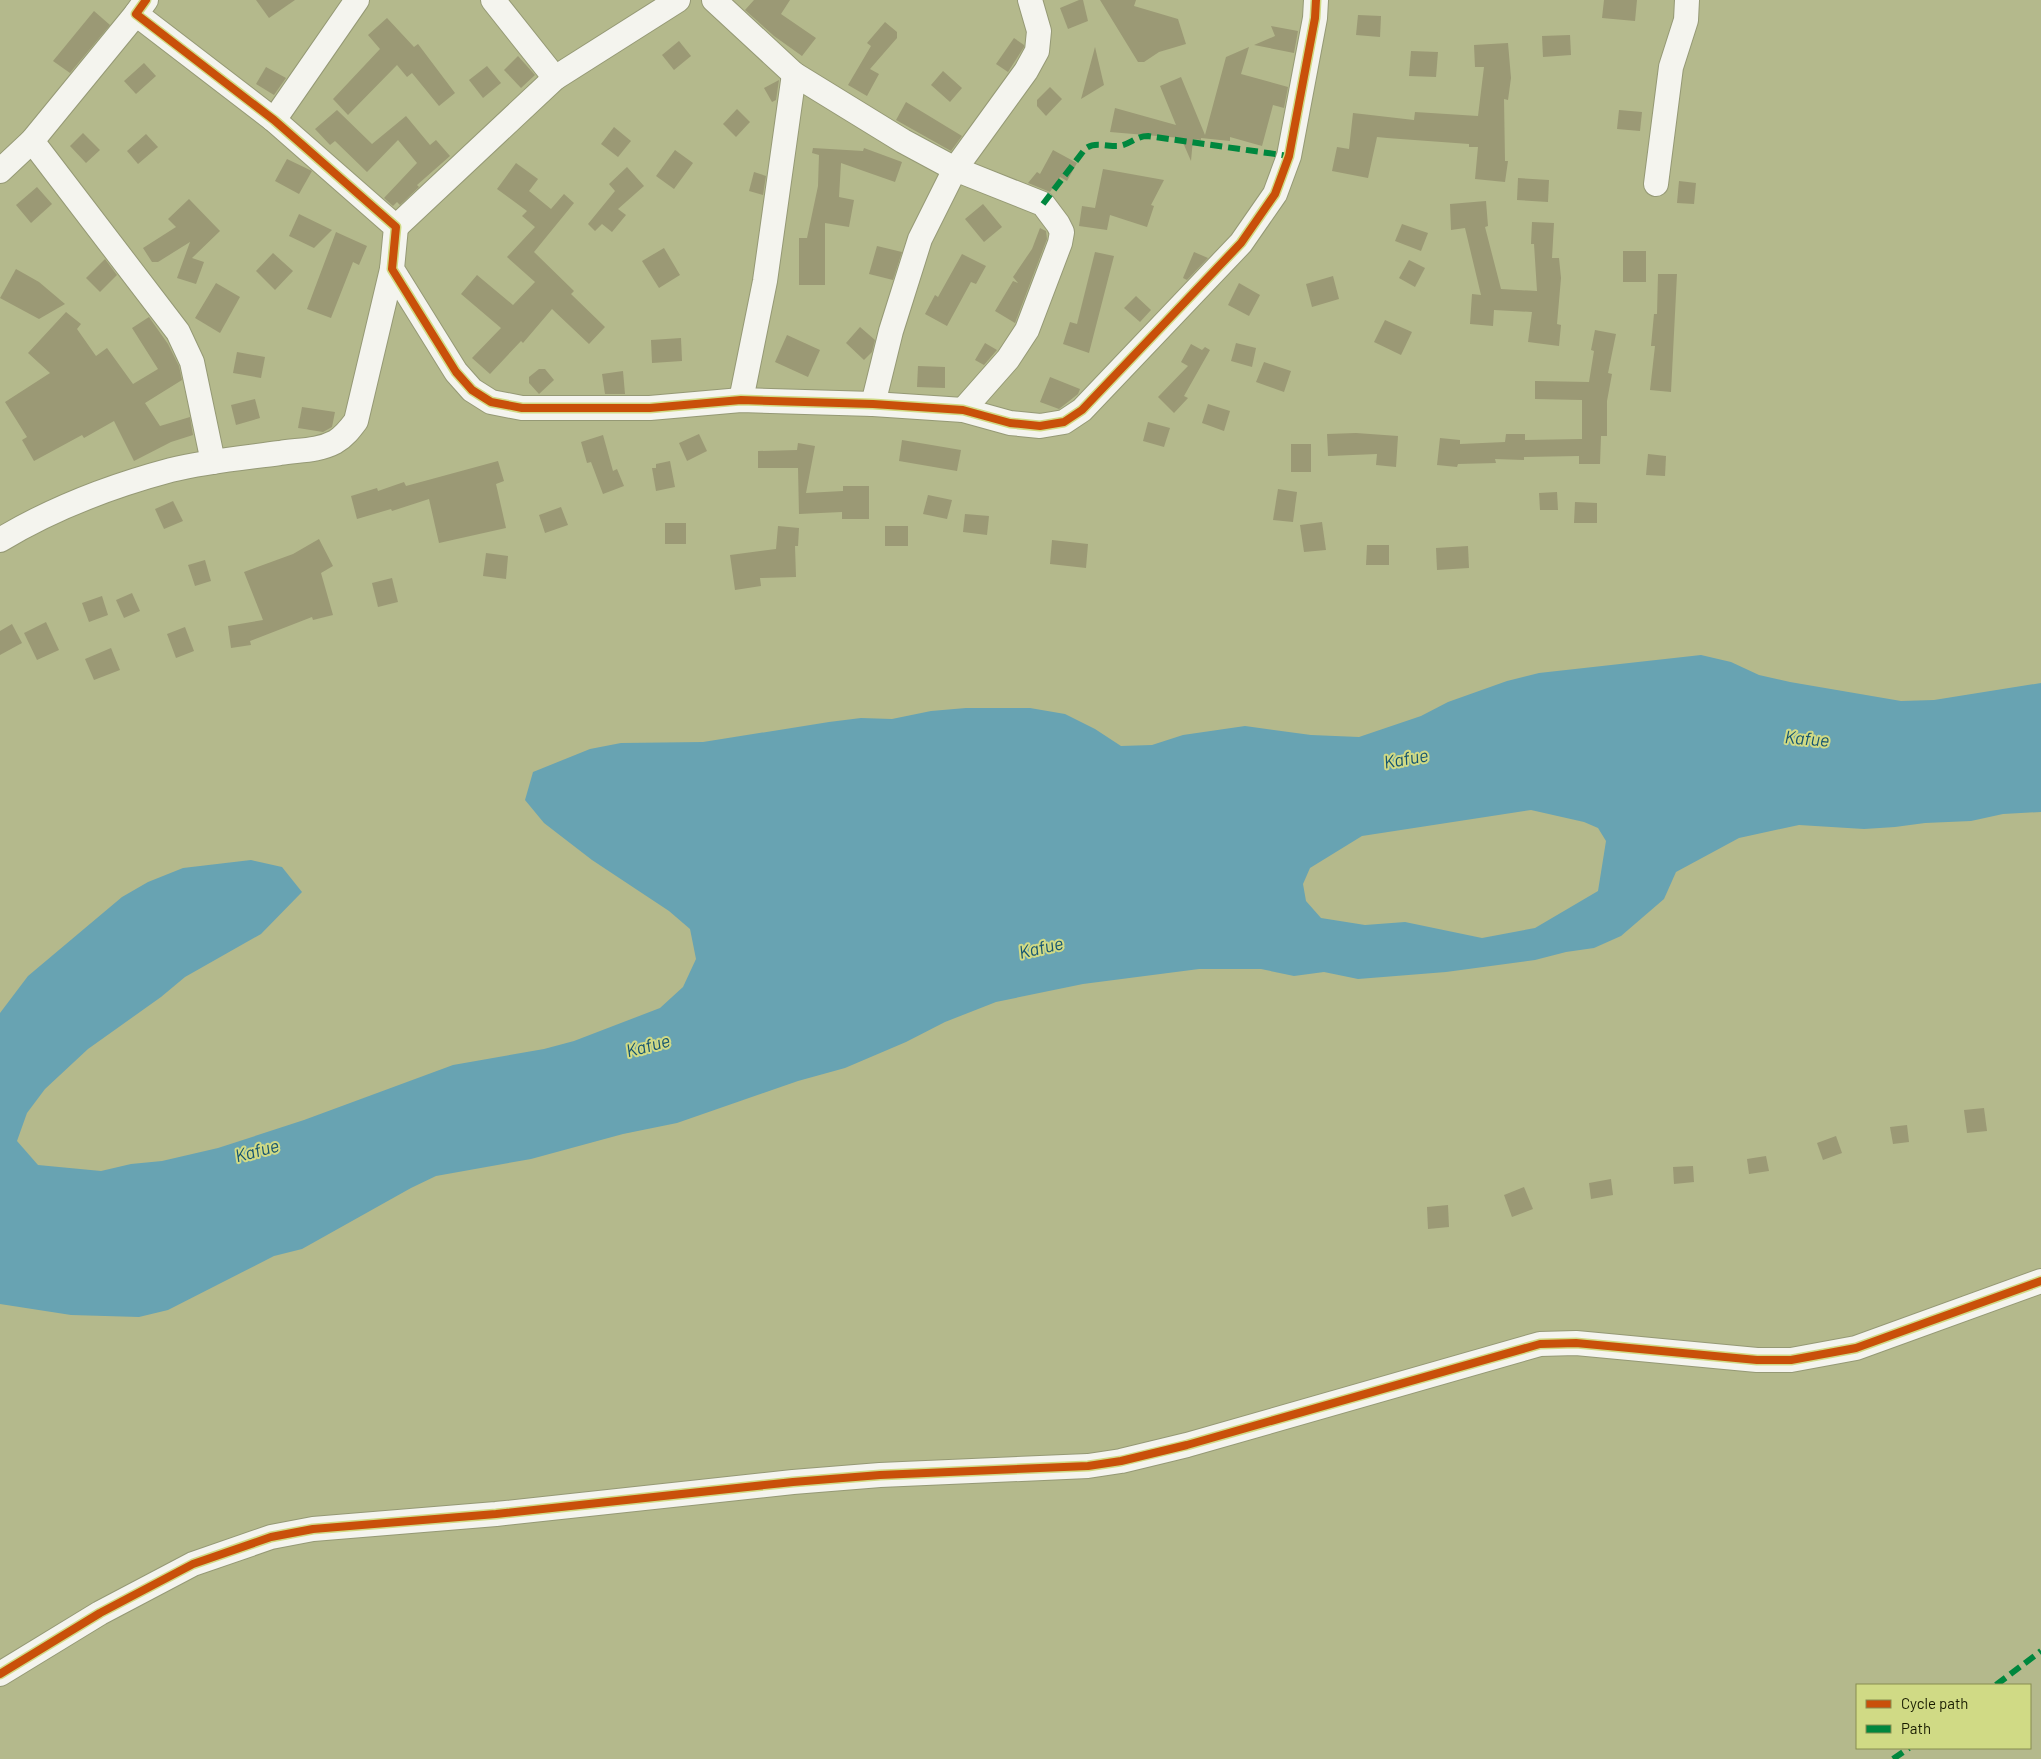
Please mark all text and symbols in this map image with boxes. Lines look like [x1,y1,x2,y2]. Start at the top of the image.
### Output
water label: Kafue [1784,725,1830,751]
water label: Kafue [1382,743,1430,773]
water label: Kafue [1016,931,1065,963]
water label: Kafue [623,1029,672,1061]
water label: Kafue [232,1134,281,1166]
legend [1856,1684,2031,1749]
text: Cycle path [1901,1694,1968,1712]
text: Path [1901,1719,1931,1737]

